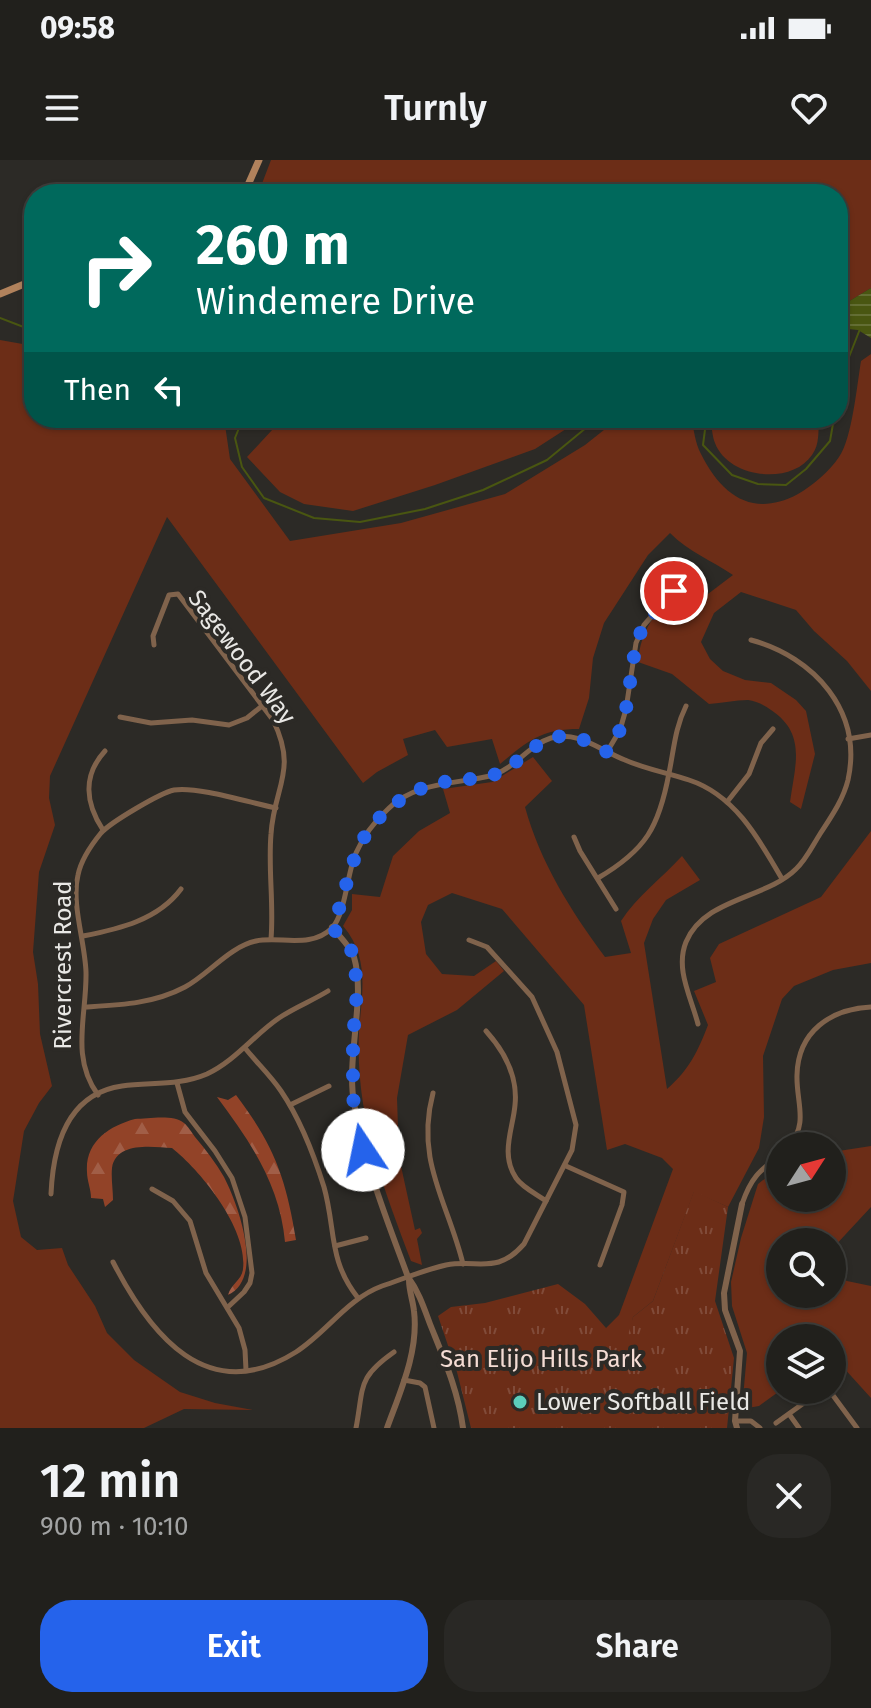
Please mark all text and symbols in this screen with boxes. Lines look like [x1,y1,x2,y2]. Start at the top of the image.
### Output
text: 09:58 [40,10,115,46]
icon: menu [40,86,84,130]
text: Turnly [384,86,487,130]
icon: heart [787,86,831,130]
text: 260 m [196,212,350,279]
icon: right [64,216,168,320]
text: Windemere Drive [196,280,475,324]
icon: left [147,368,191,412]
text: Then [64,372,131,408]
pin [640,557,708,625]
icon: arrive [652,569,696,613]
street label: Sagewood Way [182,584,302,730]
street label: Rivercrest Road [49,880,77,1050]
position arrow [321,1108,405,1192]
north arrow [766,1132,846,1212]
map controls [766,1132,846,1404]
button: search [766,1228,846,1308]
button: layers [766,1324,846,1404]
park label: San Elijo Hills Park [440,1345,643,1373]
place label: Lower Softball Field [536,1388,750,1416]
marker: Lower Softball Field [511,1393,529,1411]
text: 12 min [40,1452,180,1510]
button: close [747,1454,831,1538]
text: 900 m · 10:10 [40,1511,189,1542]
button: Exit [40,1600,428,1692]
button: Share [444,1600,831,1692]

